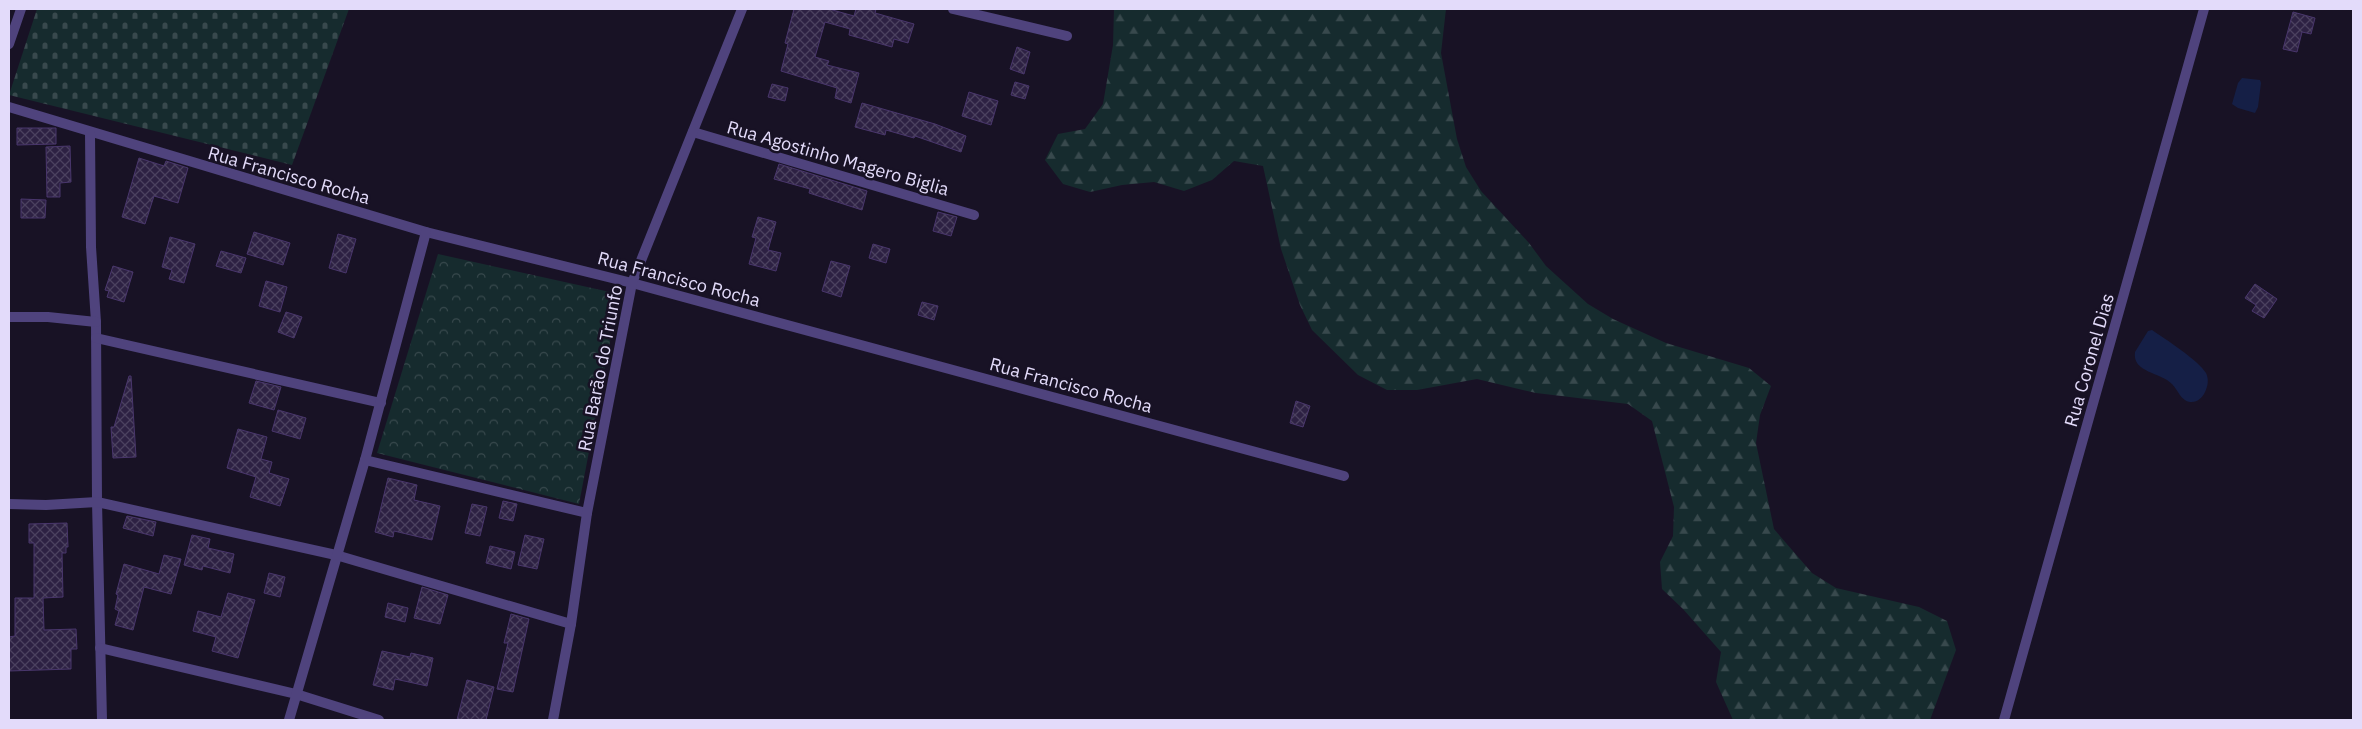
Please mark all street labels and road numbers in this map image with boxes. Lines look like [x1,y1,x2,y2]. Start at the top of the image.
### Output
street label: Rua Agostinho Magero Biglia [724,115,952,201]
street label: Rua Francisco Rocha [205,141,373,209]
street label: Rua Francisco Rocha [595,246,763,312]
street label: Rua Barão do Triunfo [573,283,627,453]
street label: Rua Coronel Dias [2059,291,2119,429]
street label: Rua Francisco Rocha [987,352,1155,418]

